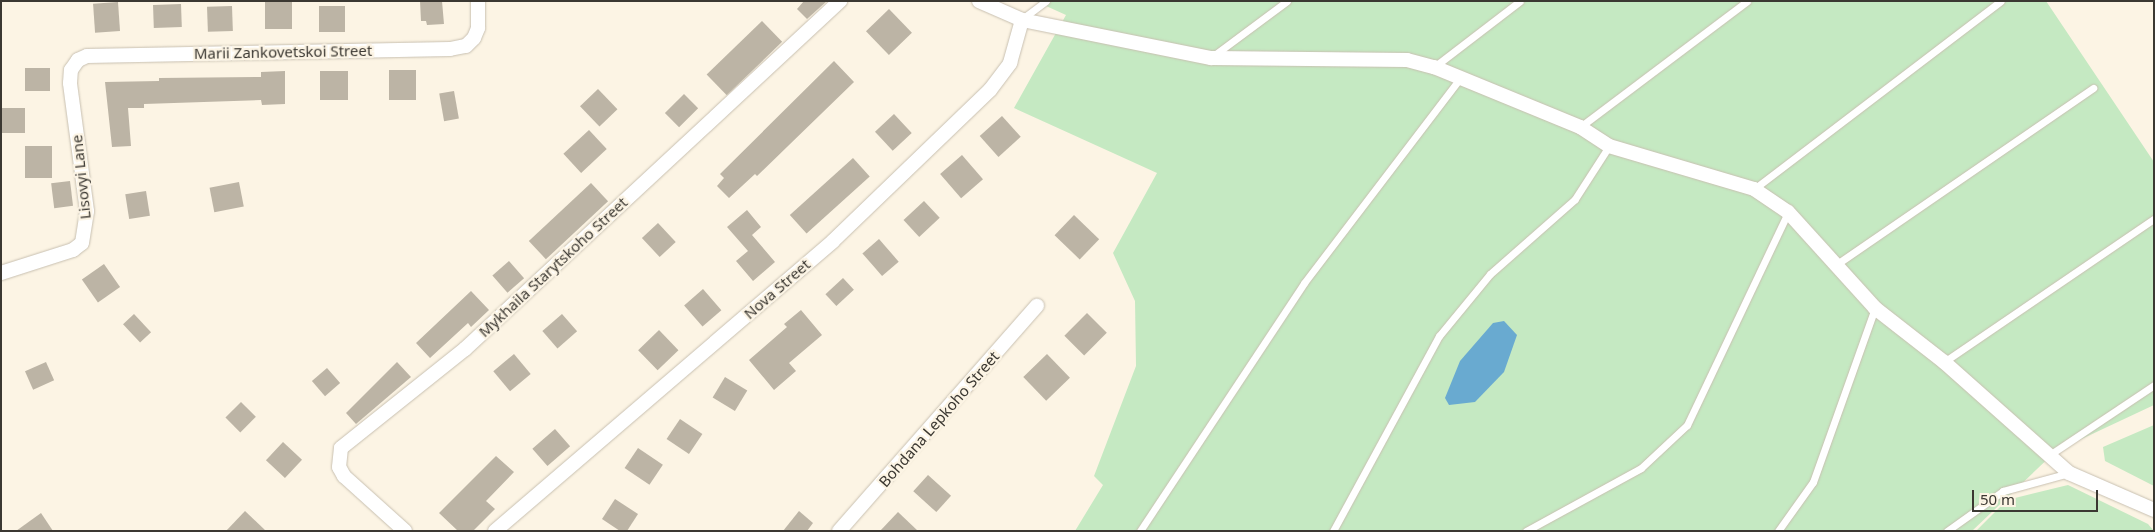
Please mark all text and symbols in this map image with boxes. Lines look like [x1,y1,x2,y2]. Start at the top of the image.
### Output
street label: Marii Zankovetskoi Street [194,41,372,63]
street label: Lisovyi Lane [68,134,94,220]
street label: Mykhaila Starytskoho Street [475,193,631,341]
street label: Nova Street [740,255,814,323]
street label: Bohdana Lepkoho Street [875,347,1003,491]
scale bar [1975,480,2101,512]
text: 50 m [1980,489,2015,509]

